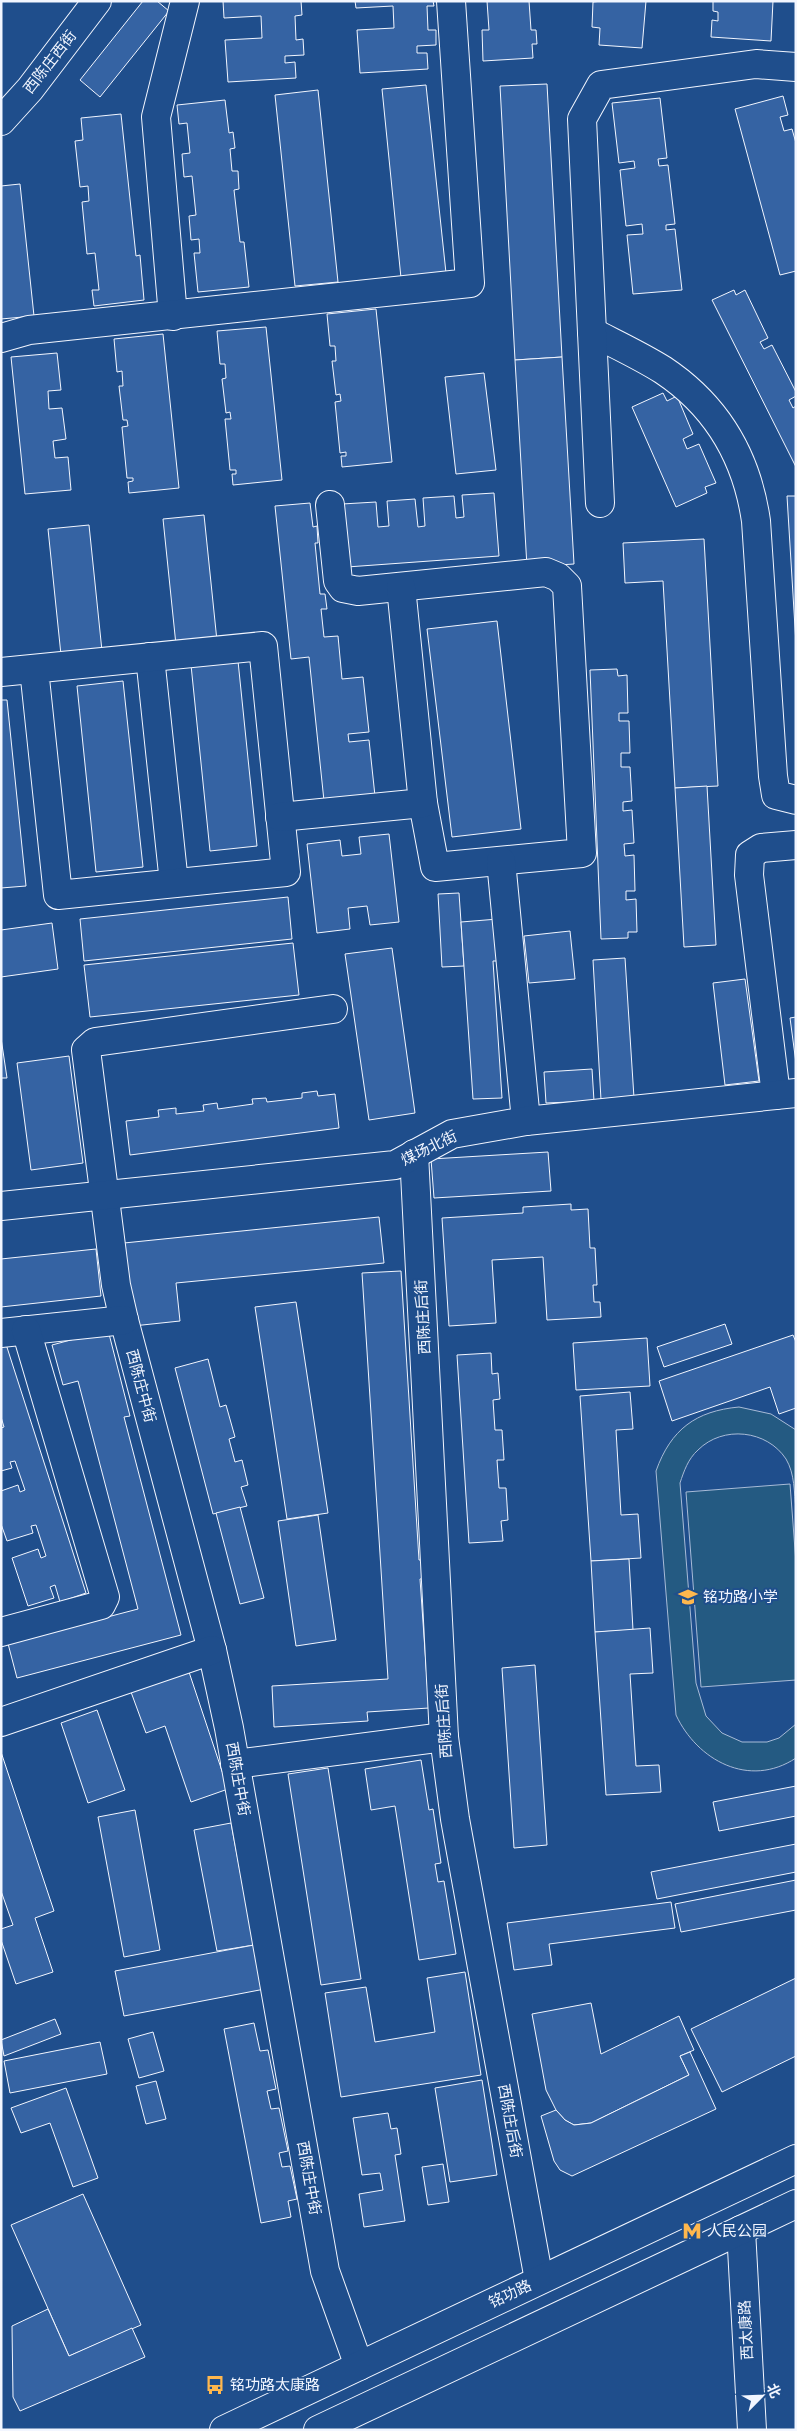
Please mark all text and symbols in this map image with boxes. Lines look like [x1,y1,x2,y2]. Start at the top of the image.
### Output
street label: 西陈庄西街 [21,28,79,96]
street label: 煤场北街 [398,1127,459,1168]
street label: 西陈庄后街 [413,1279,433,1355]
street label: 西陈庄中街 [124,1348,158,1424]
school or university icon: 铭功路小学 [677,1586,699,1608]
place label: 铭功路小学 [703,1589,778,1605]
street label: 西陈庄后街 [433,1683,455,1759]
street label: 西陈庄中街 [224,1741,252,1817]
street label: 西陈庄后街 [496,2083,524,2159]
street label: 西陈庄中街 [295,2140,323,2216]
metro station icon: 人民公园 [681,2220,703,2242]
place label: 人民公园 [707,2223,767,2239]
street label: 铭功路 [486,2277,534,2311]
street label: 西太康路 [736,2300,756,2360]
north arrow [737,2371,787,2421]
bus stop icon: 铭功路太康路 [204,2374,226,2396]
place label: 铭功路太康路 [230,2377,320,2393]
text: 北 [764,2381,784,2400]

